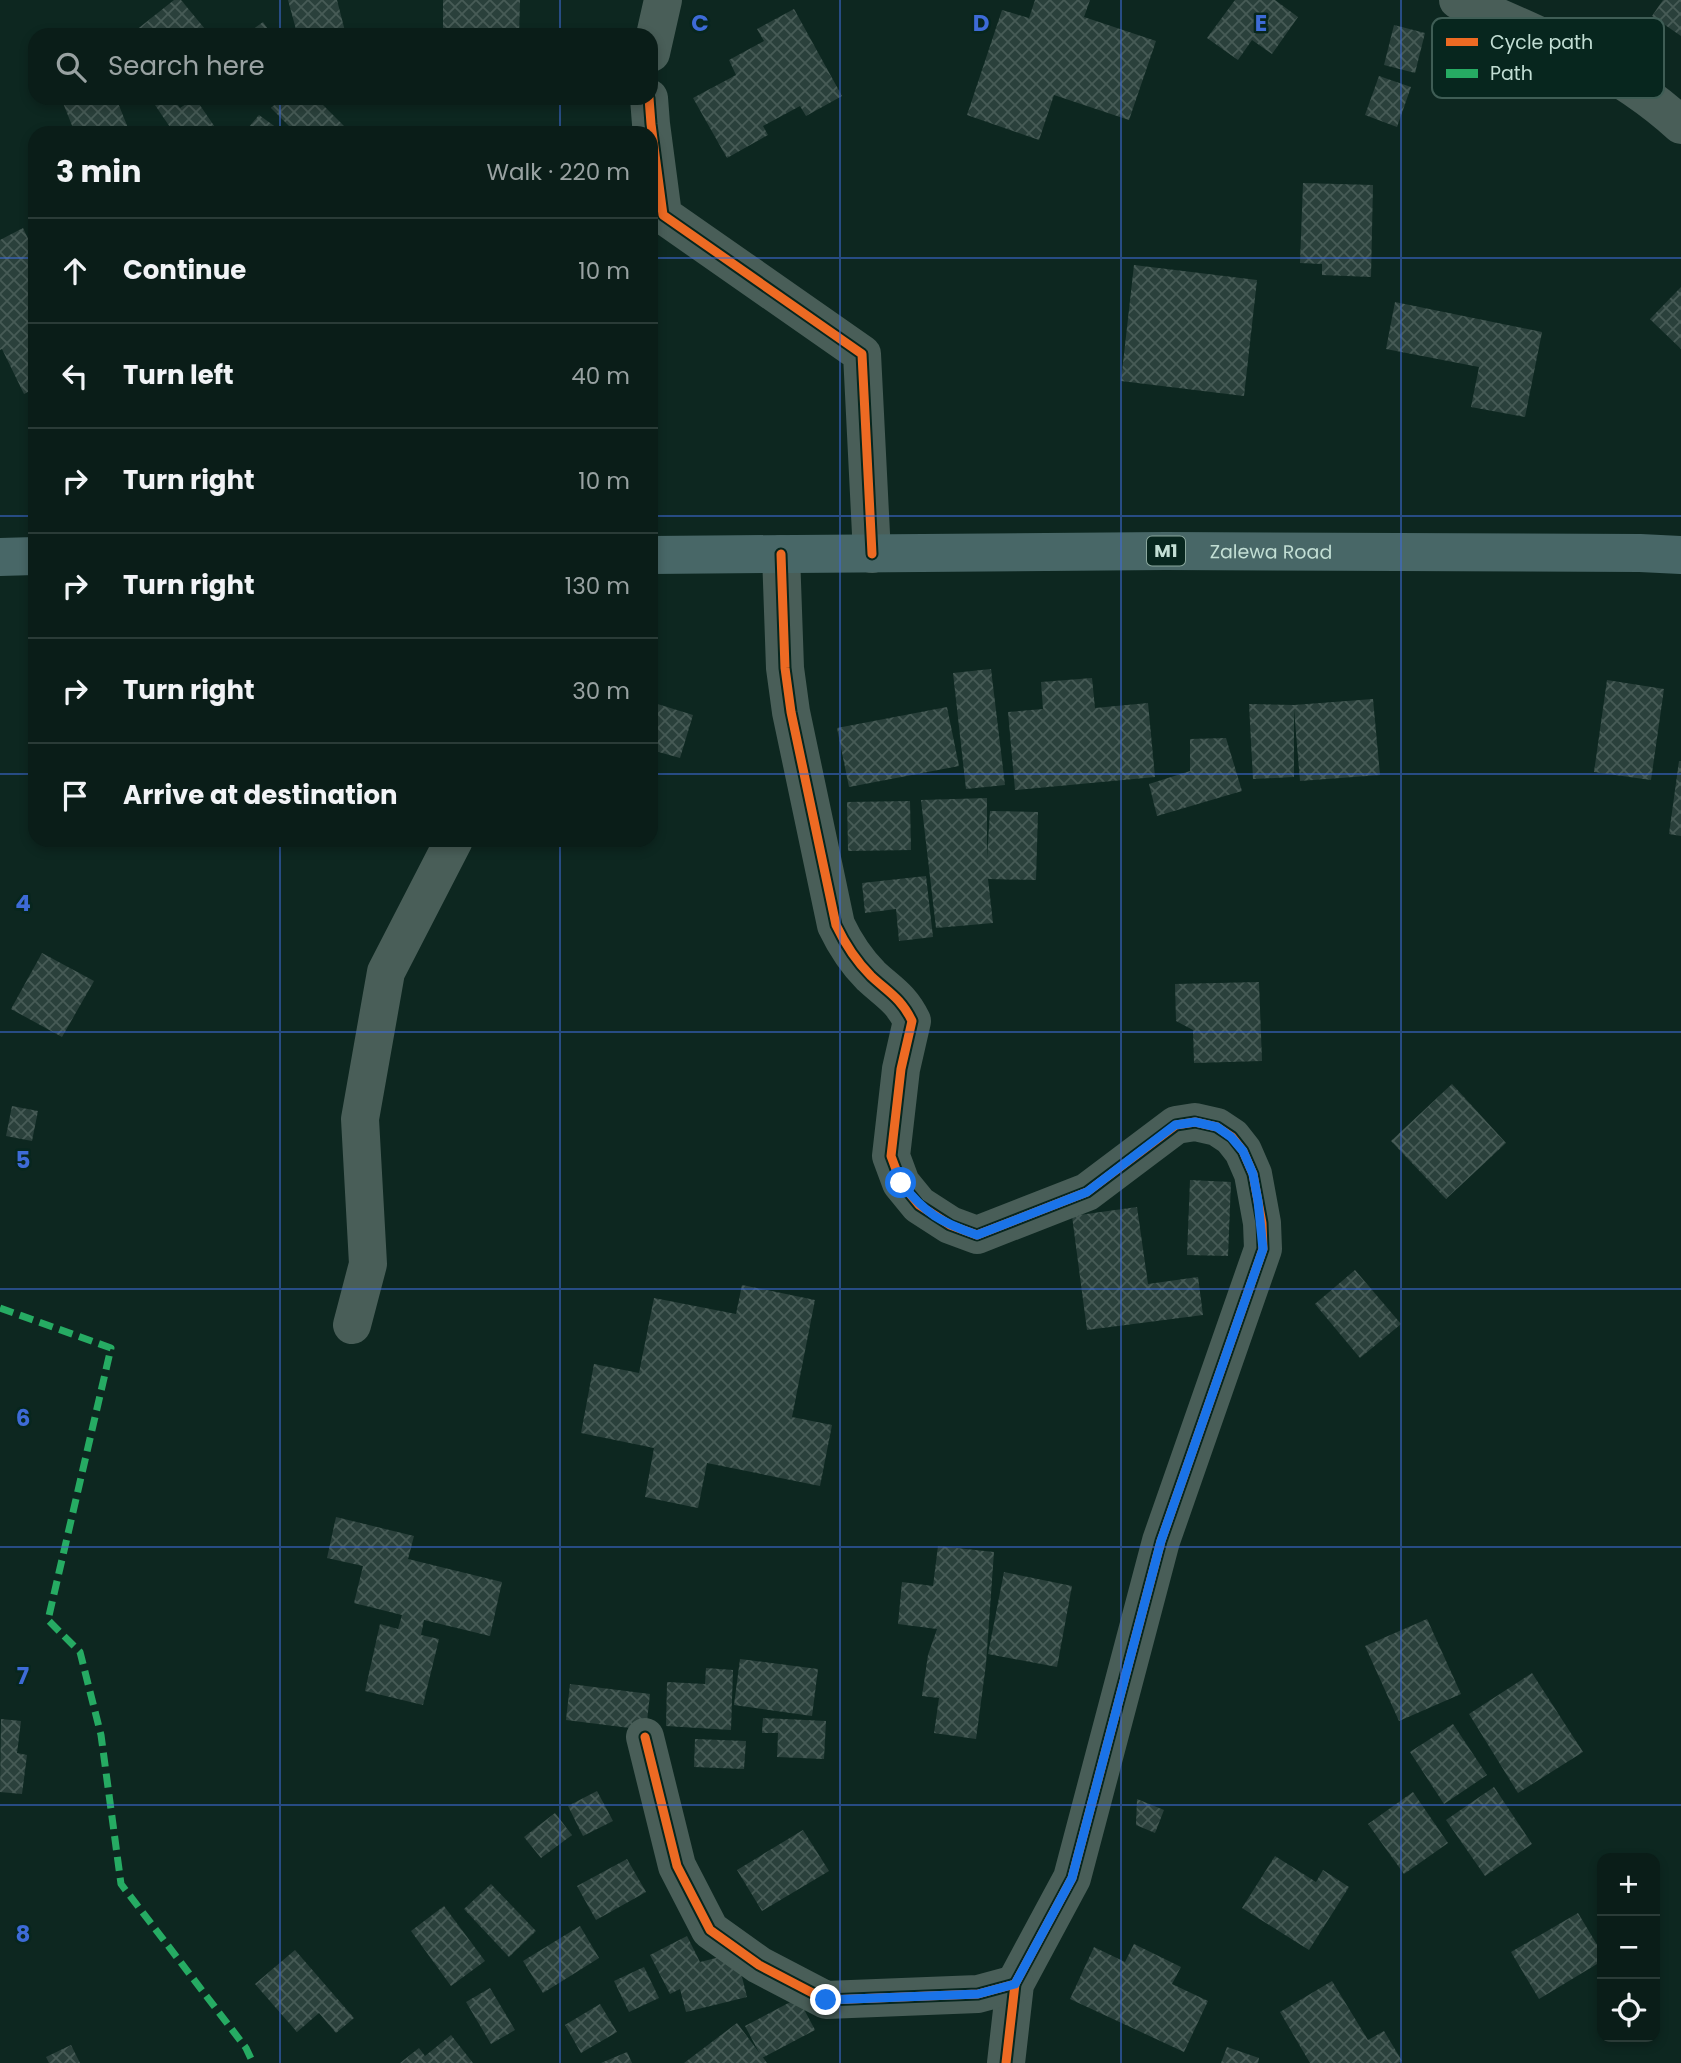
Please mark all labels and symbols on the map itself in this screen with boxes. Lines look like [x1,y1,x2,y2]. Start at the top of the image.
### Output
text: C [691,7,709,39]
text: D [973,7,989,39]
text: E [1255,7,1267,39]
legend [1432,18,1664,98]
text: Cycle path [1490,29,1593,56]
text: Path [1490,60,1533,87]
road number: M1 [1147,536,1185,566]
street label: Zalewa Road [1210,538,1332,566]
text: 4 [15,887,31,919]
text: 5 [16,1144,30,1176]
route start [885,1167,916,1198]
text: 6 [16,1402,30,1434]
text: 7 [17,1660,29,1692]
text: 8 [16,1918,30,1950]
route end [810,1984,841,2015]

